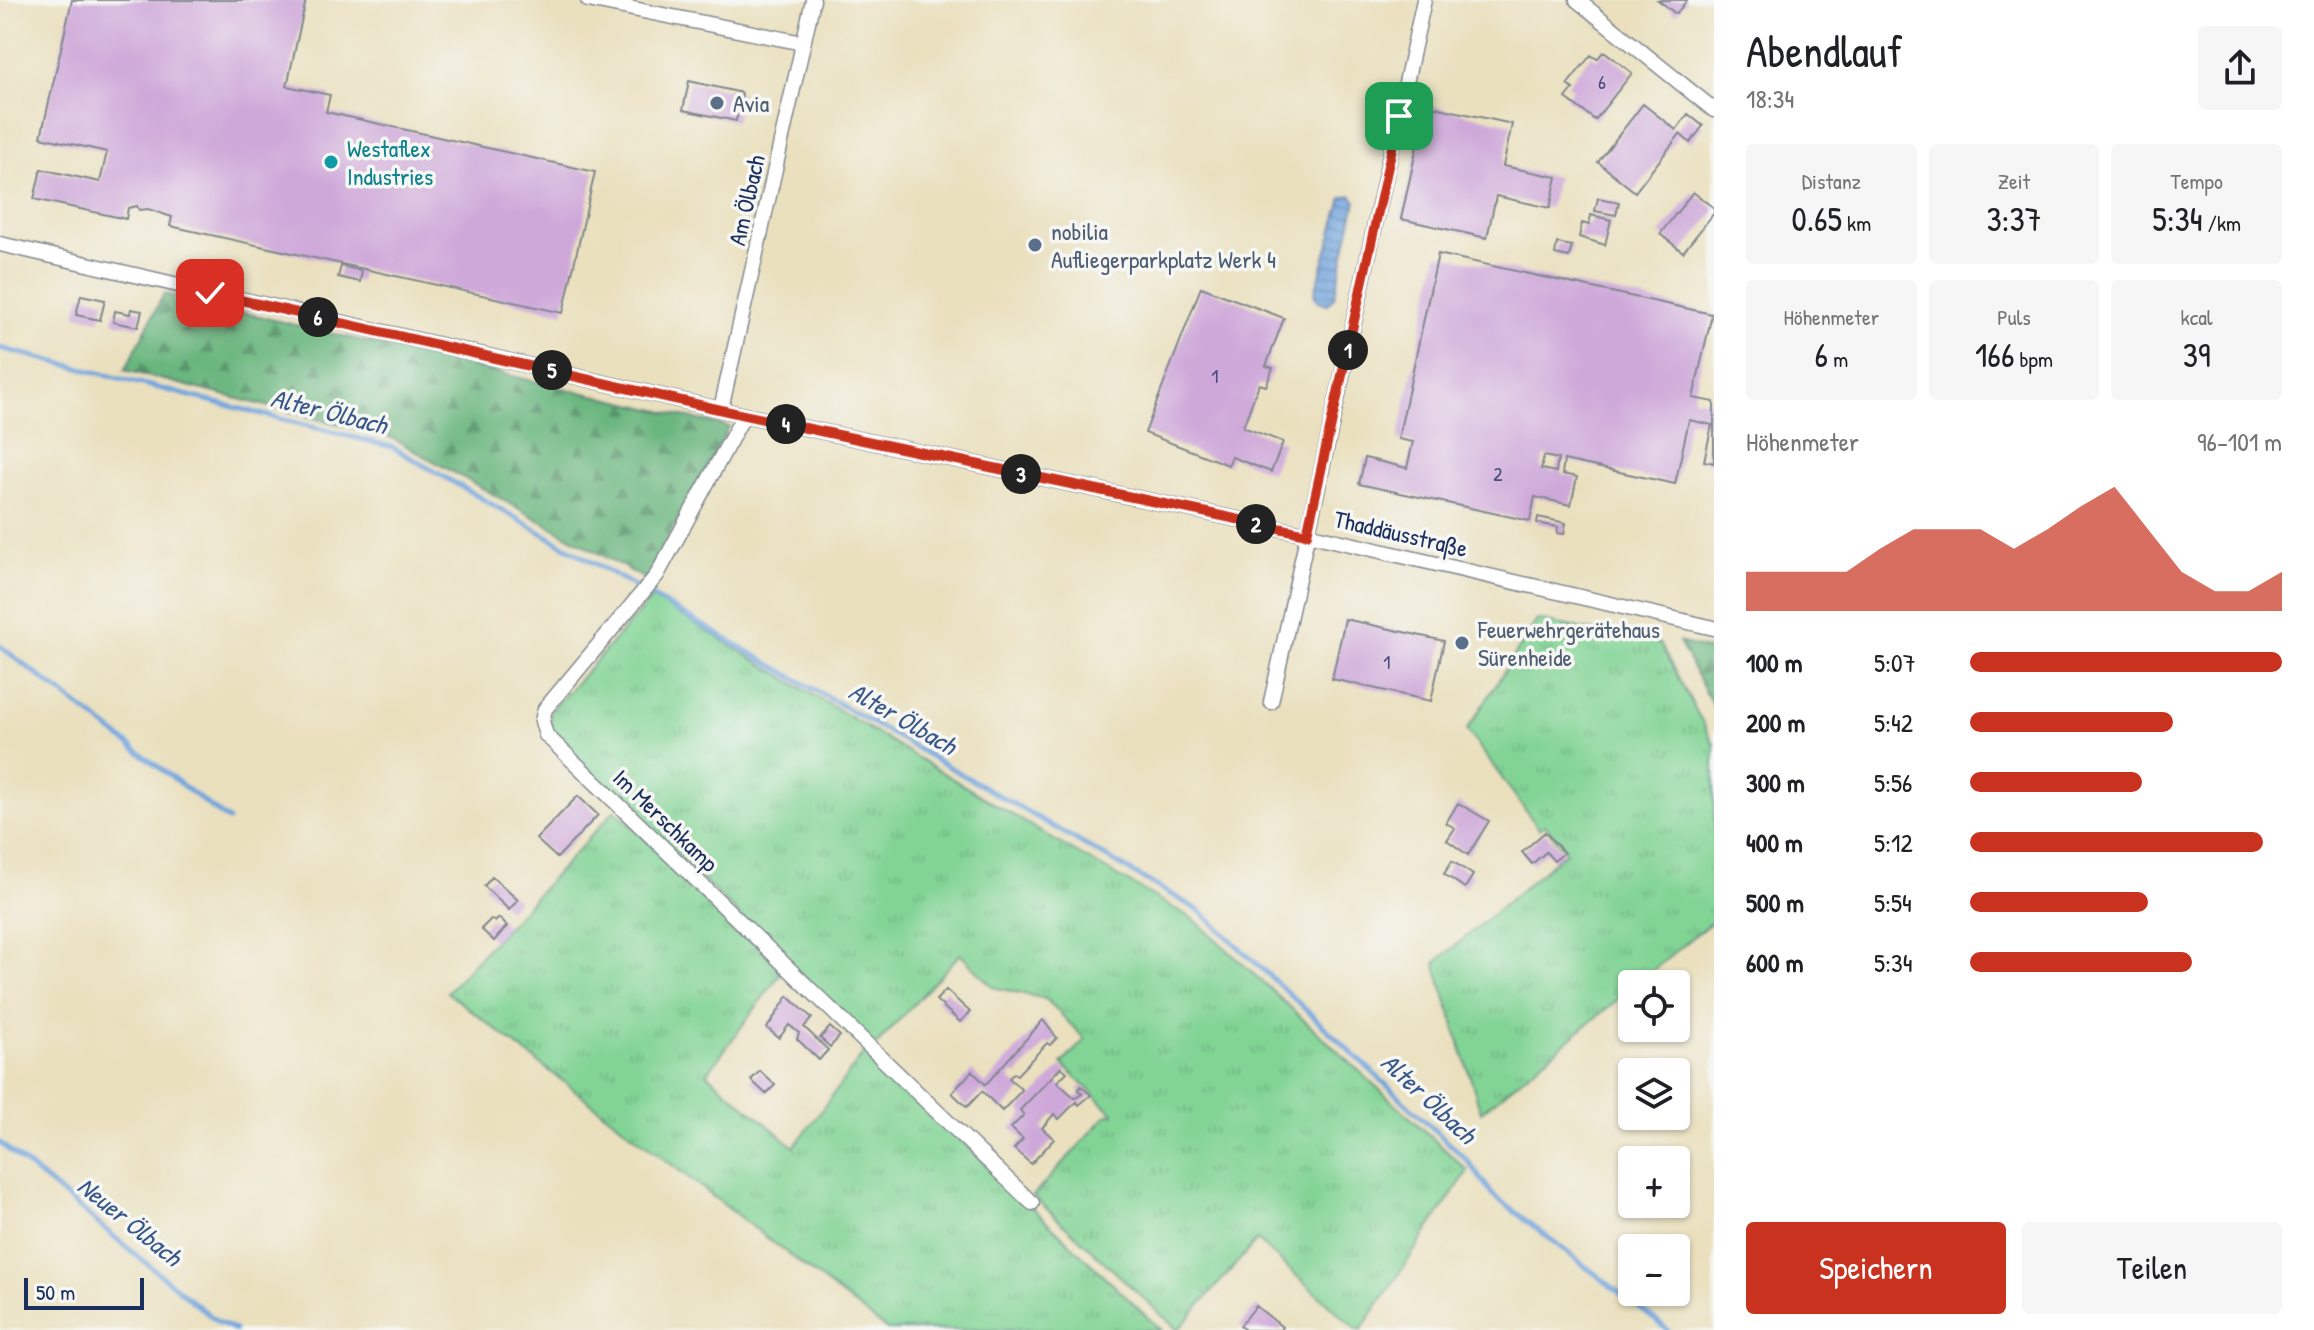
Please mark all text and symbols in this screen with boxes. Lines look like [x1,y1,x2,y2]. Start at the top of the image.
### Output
text: Abendlauf [1746,21,1903,81]
button: share [2198,26,2282,110]
house number: 6 [1598,68,1606,95]
text: 18:34 [1746,81,1794,116]
pin [1365,82,1433,150]
place label: Avia [733,87,769,119]
marker: Avia [708,94,726,112]
icon: arrive [1377,94,1421,138]
place label: Westaflex Industries [347,132,433,192]
street label: Am Ölbach [720,152,772,248]
marker: Westaflex Industries [322,153,340,171]
text: Distanz [1802,166,1861,196]
text: Zeit [1998,166,2030,196]
text: Tempo [2171,166,2223,196]
text: 0.65 [1792,196,1842,242]
text: 3:37 [1986,196,2042,242]
text: 5:34 [2152,196,2203,242]
text: km [1842,208,1871,238]
text: /km [2203,208,2241,238]
place label: nobilia Aufliegerparkplatz Werk 4 [1051,215,1276,275]
marker: nobilia Aufliegerparkplatz Werk 4 [1026,236,1044,254]
pin [176,259,244,327]
icon: check [188,271,232,315]
pin: 6 [298,297,338,337]
text: 6 [314,302,322,332]
text: Höhenmeter [1784,302,1879,332]
text: Puls [1997,302,2031,332]
text: kcal [2181,302,2213,332]
pin: 1 [1328,330,1368,370]
text: 6 [1815,332,1828,378]
text: 166 [1975,332,2014,378]
text: 39 [2183,332,2211,378]
text: 1 [1344,335,1352,365]
text: m [1828,344,1848,374]
text: bpm [2014,344,2053,374]
pin: 5 [532,350,572,390]
text: 5 [547,355,557,385]
house number: 1 [1211,362,1219,389]
water label: Alter Ölbach [267,380,393,443]
pin: 4 [766,404,806,444]
text: 4 [782,409,790,439]
text: Höhenmeter [1746,424,1859,459]
text: 96–101 m [2197,424,2282,459]
pin: 3 [1001,454,1041,494]
text: 3 [1016,459,1026,489]
house number: 2 [1493,460,1503,487]
street label: Thaddäusstraße [1331,502,1471,564]
pin: 2 [1236,504,1276,544]
text: 2 [1251,509,1261,539]
place label: Feuerwehrgerätehaus Sürenheide [1477,613,1660,673]
marker: Feuerwehrgerätehaus Sürenheide [1453,634,1471,652]
text: 100 m [1746,645,1802,680]
text: 5:07 [1874,645,1916,680]
house number: 1 [1383,648,1391,675]
water label: Alter Ölbach [843,673,965,764]
text: 200 m [1746,705,1805,740]
text: 5:42 [1874,705,1913,740]
street label: Im Merschkamp [606,762,726,878]
text: 300 m [1746,765,1805,800]
text: 5:56 [1874,765,1912,800]
text: 400 m [1746,825,1803,860]
text: 5:12 [1874,825,1913,860]
text: 500 m [1746,885,1804,920]
text: 5:54 [1874,885,1912,920]
text: 600 m [1746,945,1803,980]
text: 5:34 [1874,945,1912,980]
map controls [1618,970,1690,1306]
button: locate [1618,970,1690,1042]
water label: Alter Ölbach [1374,1045,1486,1153]
button: layers [1618,1058,1690,1130]
button: + [1618,1146,1690,1218]
water label: Neuer Ölbach [71,1168,191,1275]
button: Speichern [1746,1222,2006,1314]
button: Teilen [2022,1222,2282,1314]
button: − [1618,1234,1690,1306]
scale bar [24,1274,144,1310]
text: 50 m [36,1277,75,1307]

